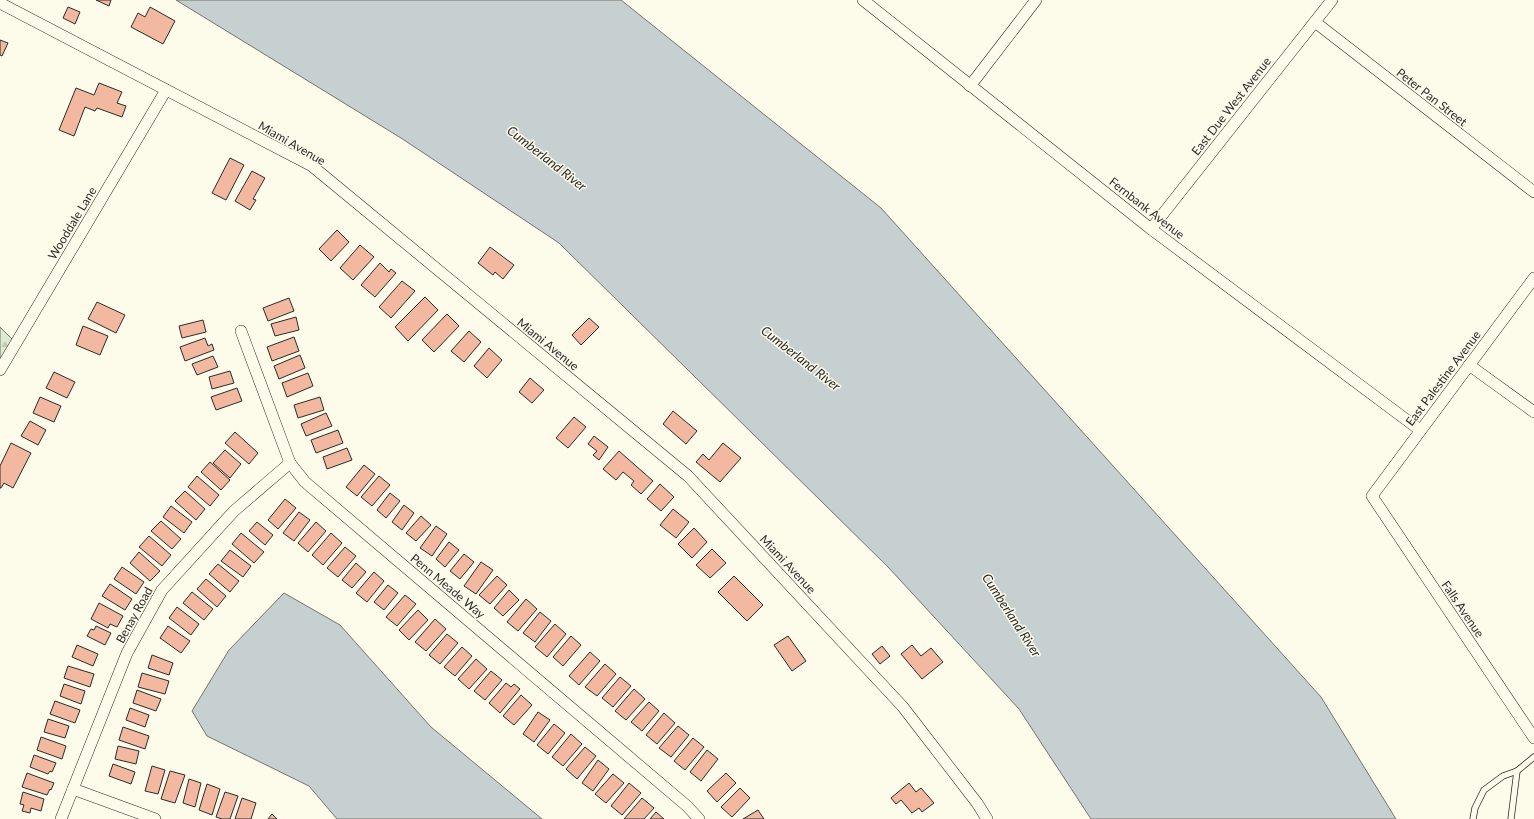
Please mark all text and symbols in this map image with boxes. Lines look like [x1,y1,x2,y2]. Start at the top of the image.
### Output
street label: East Due West Avenue [1188,54,1274,158]
street label: Peter Pan Street [1394,65,1471,130]
street label: Miami Avenue [256,118,328,168]
water label: Cumberland River [504,122,590,194]
street label: Fernbank Avenue [1106,174,1188,242]
street label: Wooddale Lane [44,184,100,262]
street label: Miami Avenue [514,315,582,373]
water label: Cumberland River [758,322,844,394]
street label: East Palestine Avenue [1402,327,1484,429]
street label: Miami Avenue [757,531,819,597]
street label: Penn Meade Way [408,550,489,622]
water label: Cumberland River [979,570,1045,660]
street label: Falls Avenue [1439,578,1487,640]
street label: Benay Road [112,584,156,646]

